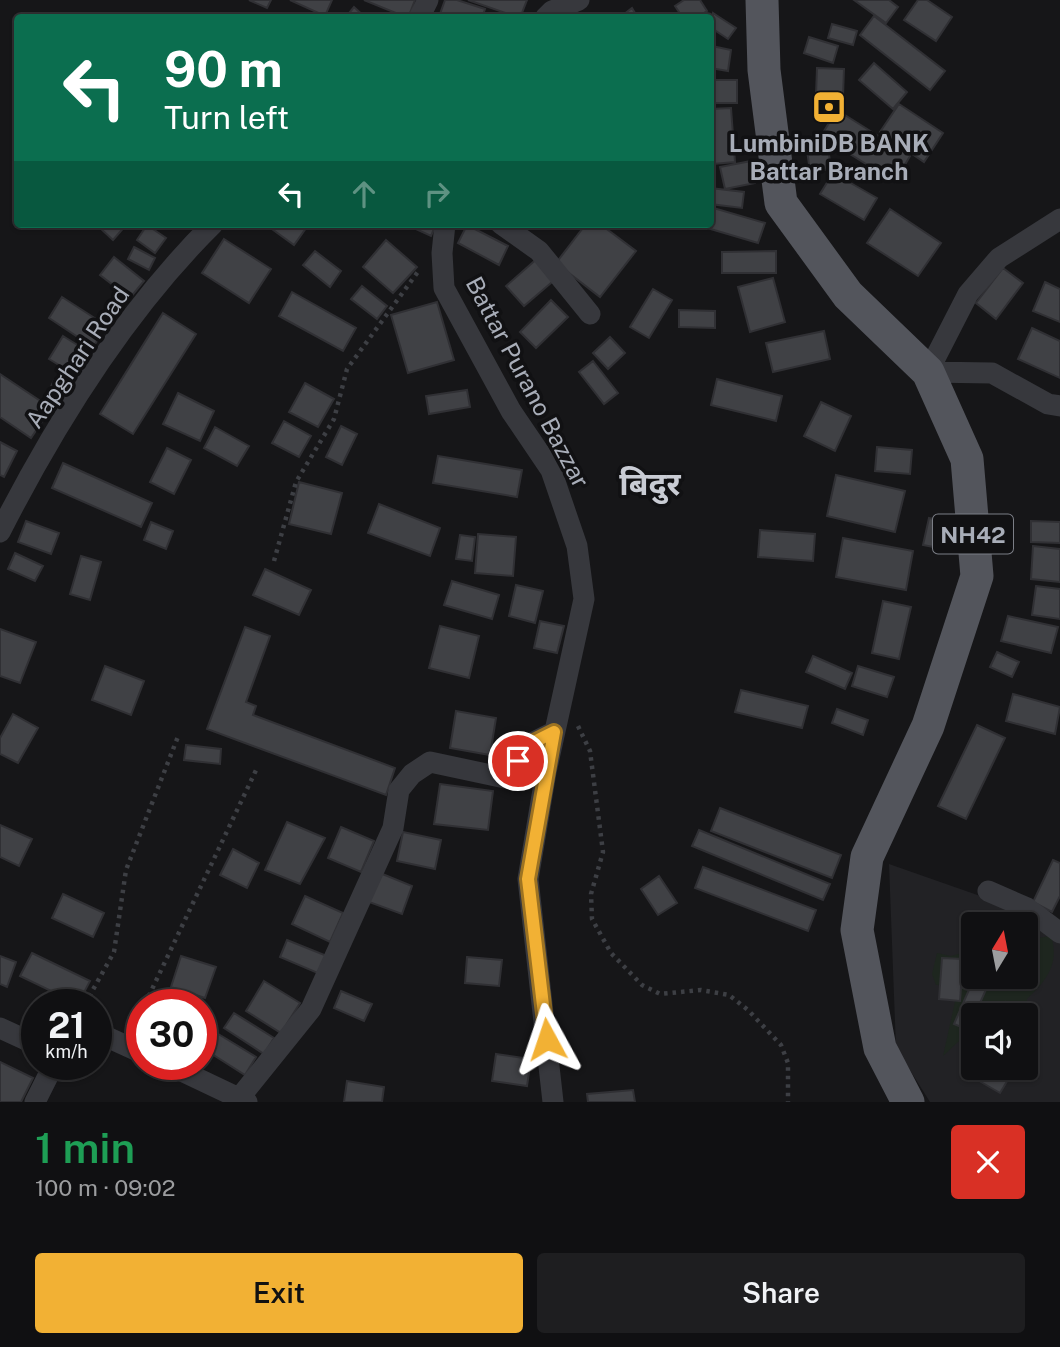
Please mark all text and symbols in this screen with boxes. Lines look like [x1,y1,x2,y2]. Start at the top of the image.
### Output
text: 90 m [164,40,283,98]
icon: left [49,42,140,133]
bank icon: LumbiniDB BANK Battar Branch [810,88,848,126]
text: Turn left [164,99,289,136]
place label: LumbiniDB BANK Battar Branch [729,129,929,185]
icon: left [272,175,310,213]
icon: ahead [345,175,383,213]
icon: right [418,175,456,213]
street label: Battar Purano Bazzar [461,272,595,492]
street label: Aapghari Road [19,281,135,433]
district label: बिदुर [619,465,682,505]
road number: NH42 [933,514,1013,554]
pin [488,731,548,791]
icon: arrive [499,742,537,780]
north arrow [961,912,1038,989]
map controls [961,912,1038,1080]
speed limit sign: 30 [126,989,217,1080]
position arrow [510,1002,584,1076]
button: sound [961,1003,1038,1080]
text: 21 [48,1005,85,1046]
text: km/h [45,1041,88,1062]
text: 1 min [35,1123,135,1172]
button: close [951,1125,1025,1199]
text: 100 m · 09:02 [35,1174,175,1201]
button: Exit [35,1253,523,1333]
button: Share [537,1253,1025,1333]

